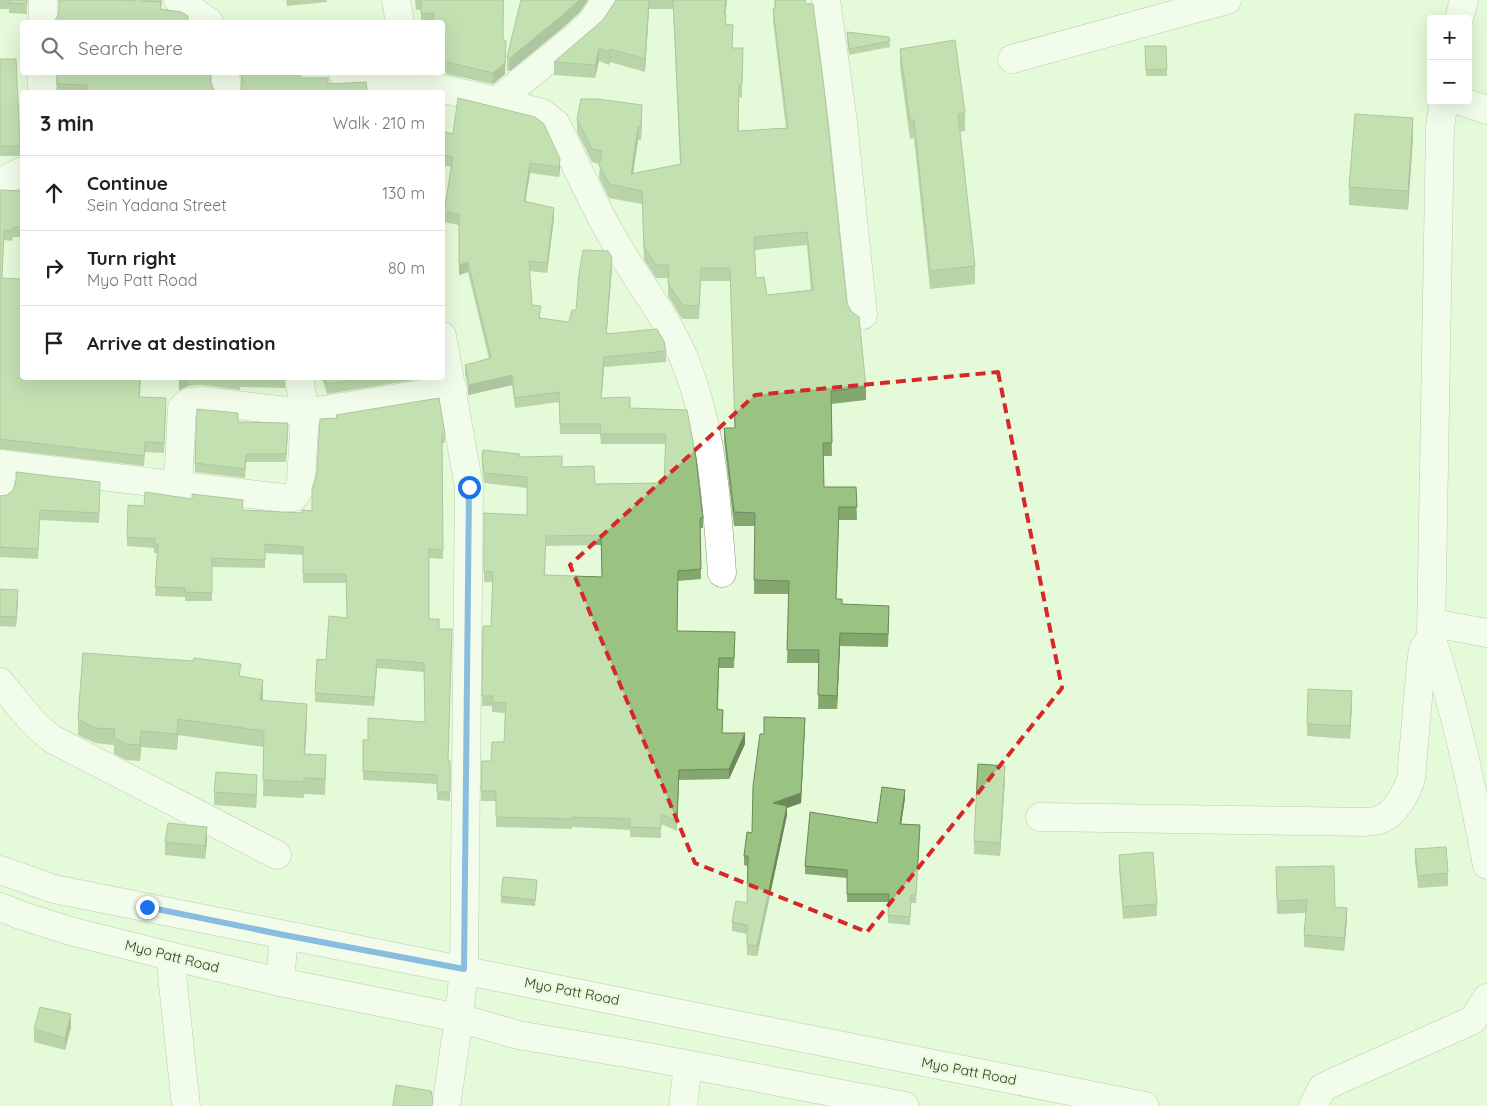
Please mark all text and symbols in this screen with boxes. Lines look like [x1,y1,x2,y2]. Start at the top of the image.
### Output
map controls [1427,15,1472,105]
button: + [1427,15,1472,60]
search box [20,20,445,75]
icon: search [38,34,66,62]
text: Search here [78,36,183,60]
button: − [1427,60,1472,105]
text: 3 min [40,110,94,136]
text: Walk · 210 m [333,113,425,133]
text: Continue [87,171,168,195]
icon: ahead [40,179,68,207]
text: 130 m [382,183,425,203]
text: Sein Yadana Street [87,195,227,215]
text: Turn right [87,246,176,270]
icon: right [40,254,68,282]
text: 80 m [388,258,425,278]
text: Myo Patt Road [87,270,197,290]
icon: arrive [40,329,68,357]
text: Arrive at destination [87,331,276,355]
route start [458,476,481,499]
route end [136,896,159,919]
street label: Myo Patt Road [123,936,221,976]
street label: Myo Patt Road [523,973,621,1009]
street label: Myo Patt Road [920,1053,1018,1089]

